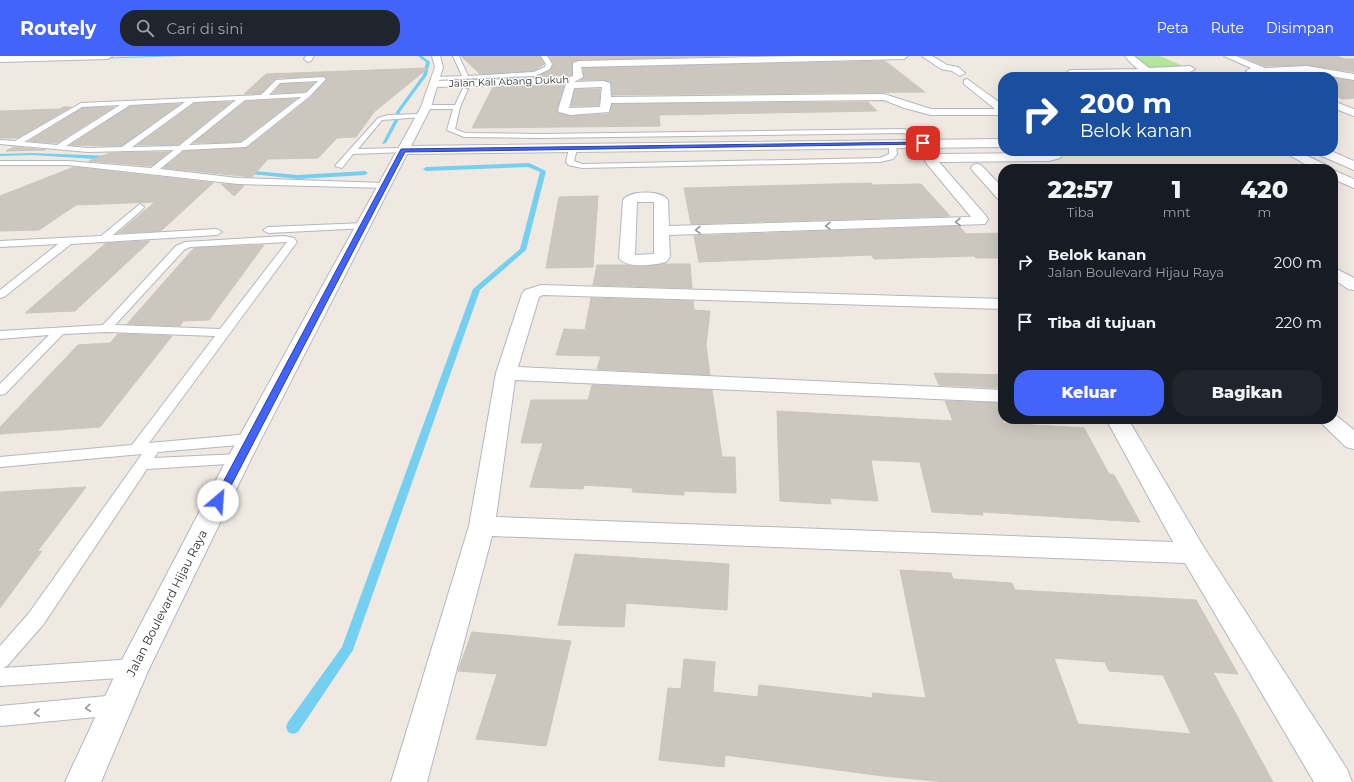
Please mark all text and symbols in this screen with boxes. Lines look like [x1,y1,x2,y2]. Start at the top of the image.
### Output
search box [120,10,400,46]
text: Routely [20,17,96,40]
icon: search [134,17,156,39]
text: Cari di sini [166,19,243,38]
text: Peta [1157,19,1189,37]
text: Rute [1211,19,1244,37]
text: Disimpan [1266,19,1334,37]
street label: Jalan Kali Abang Dukuh [448,73,569,90]
text: 200 m [1080,86,1172,120]
icon: right [1014,88,1066,140]
text: Belok kanan [1080,120,1192,142]
pin [906,126,940,160]
icon: arrive [912,132,934,154]
text: 22:57 [1048,175,1113,204]
text: 1 [1172,175,1182,204]
text: 420 [1240,175,1288,204]
text: Tiba [1067,204,1094,220]
text: mnt [1163,204,1191,220]
text: m [1257,204,1271,220]
one-way arrow [955,218,961,226]
one-way arrow [825,222,831,230]
one-way arrow [695,226,701,234]
text: Belok kanan [1048,245,1146,264]
icon: right [1014,251,1036,273]
text: 200 m [1274,253,1322,272]
text: Jalan Boulevard Hijau Raya [1048,264,1224,280]
icon: arrive [1014,311,1036,333]
text: Tiba di tujuan [1048,313,1156,332]
text: 220 m [1275,313,1322,332]
button: Keluar [1014,370,1164,416]
button: Bagikan [1172,370,1322,416]
position arrow [197,480,239,522]
street label: Jalan Boulevard Hijau Raya [123,527,210,679]
one-way arrow [85,703,91,712]
one-way arrow [34,708,40,717]

